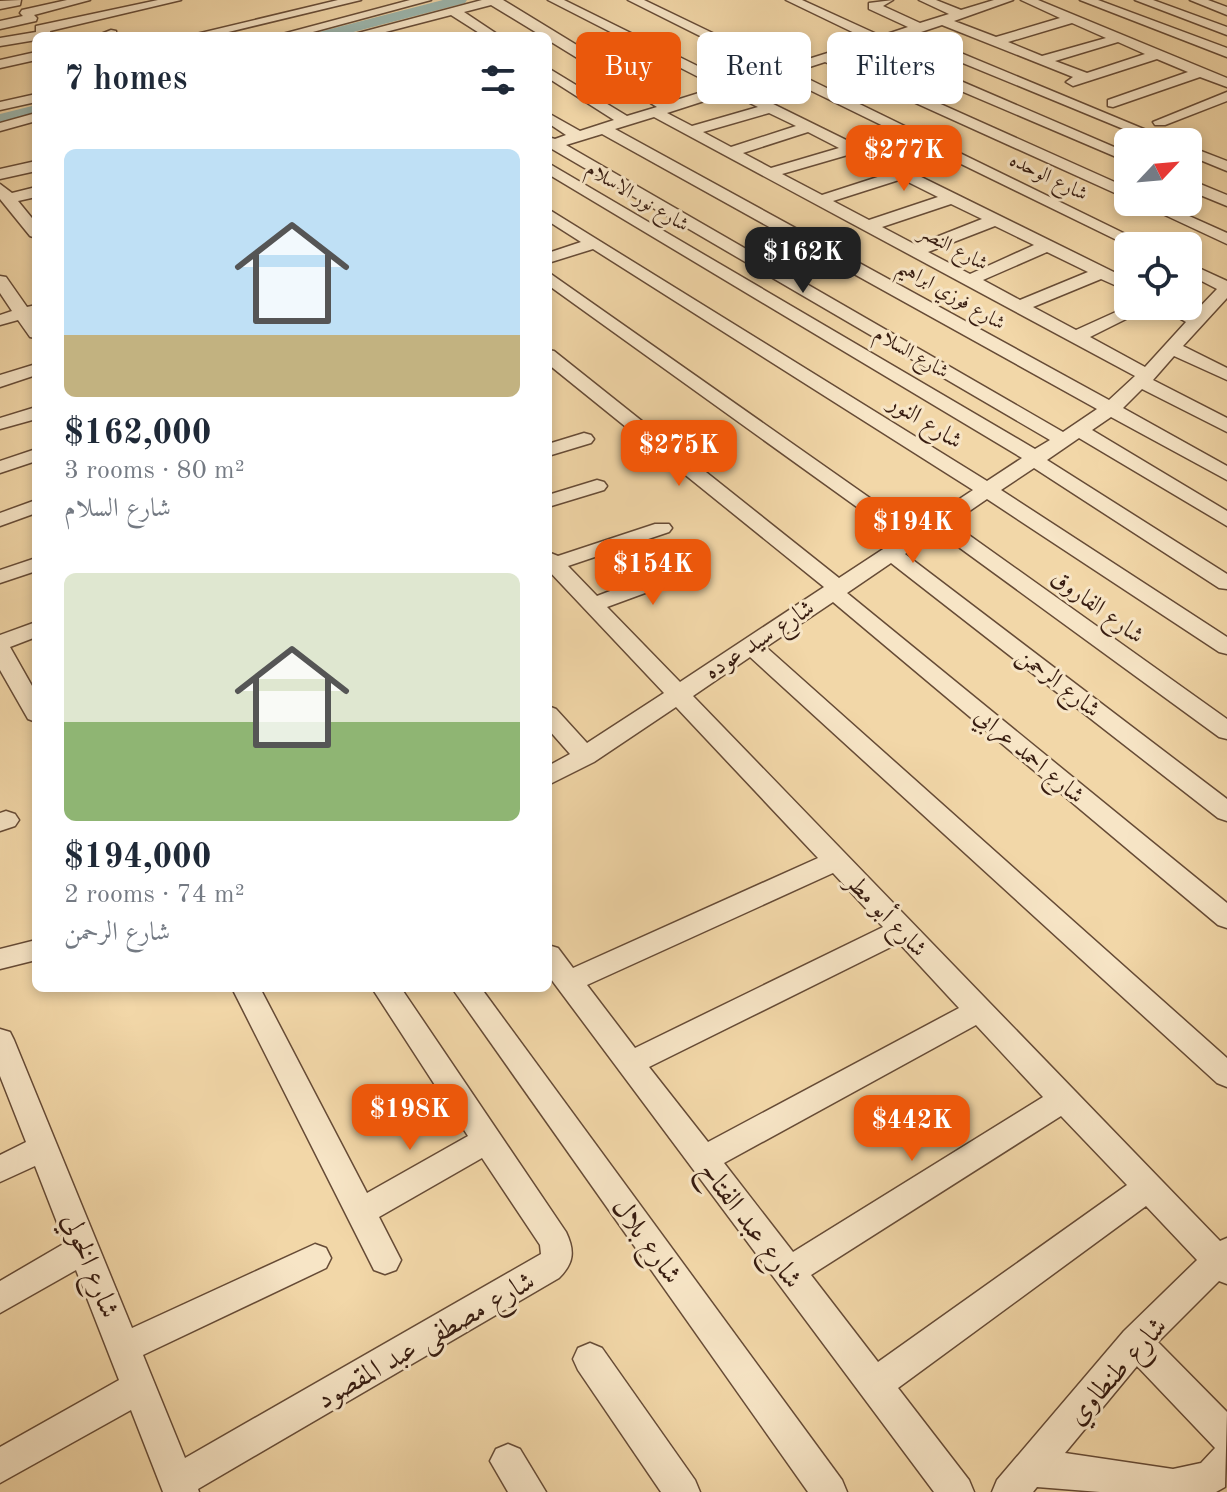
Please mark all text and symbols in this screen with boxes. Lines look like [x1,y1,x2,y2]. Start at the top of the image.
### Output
chip: Buy [576,32,681,104]
chip: Rent [697,32,811,104]
chip: Filters [827,32,963,104]
icon: filters [476,58,520,102]
text: 7 homes [64,63,187,97]
pin: $277K [848,125,960,193]
north arrow [1114,128,1202,216]
map controls [1114,128,1202,320]
text: $277K [864,138,944,164]
street label: شارع الوحده [1003,150,1090,211]
street label: شارع نور الاسلام [579,159,692,241]
icon: home [220,201,364,345]
street label: شارع النصر [911,222,991,280]
pin: $162K [747,227,859,295]
button: locate [1114,232,1202,320]
text: $162K [763,240,843,266]
street label: شارع فوزي ابراهيم [890,257,1008,341]
street label: شارع السلام [867,324,952,388]
street label: شارع النور [879,390,966,460]
text: $162,000 [64,417,212,451]
pin: $275K [623,420,735,488]
text: $275K [639,433,719,459]
text: 3 rooms · 80 m² [64,458,245,484]
text: شارع السلام [64,496,171,522]
pin: $194K [857,497,969,565]
text: $194K [873,510,953,536]
pin: $154K [597,539,709,607]
text: $154K [613,552,693,578]
street label: شارع الفاروق [1043,566,1148,654]
street label: شارع سيد عوده [701,596,822,690]
icon: home [220,625,364,769]
street label: شارع الرحمن [1008,643,1104,728]
street label: شارع احمد عرابي [966,704,1088,814]
text: $194,000 [64,841,212,875]
street label: شارع أبو مطر [834,863,935,966]
text: 2 rooms · 74 m² [64,882,245,908]
text: شارع الرحمن [64,920,170,946]
pin: $198K [354,1084,466,1152]
pin: $442K [856,1095,968,1163]
text: $198K [370,1097,450,1123]
text: $442K [872,1108,952,1134]
street label: شارع عبد الفتاح [686,1157,806,1300]
street label: شارع بلال [600,1194,686,1294]
street label: شارع الخولي [49,1210,123,1325]
street label: شارع مصطفى عبد المقصود [313,1268,544,1421]
street label: شارع طنطاوي [1063,1313,1179,1436]

